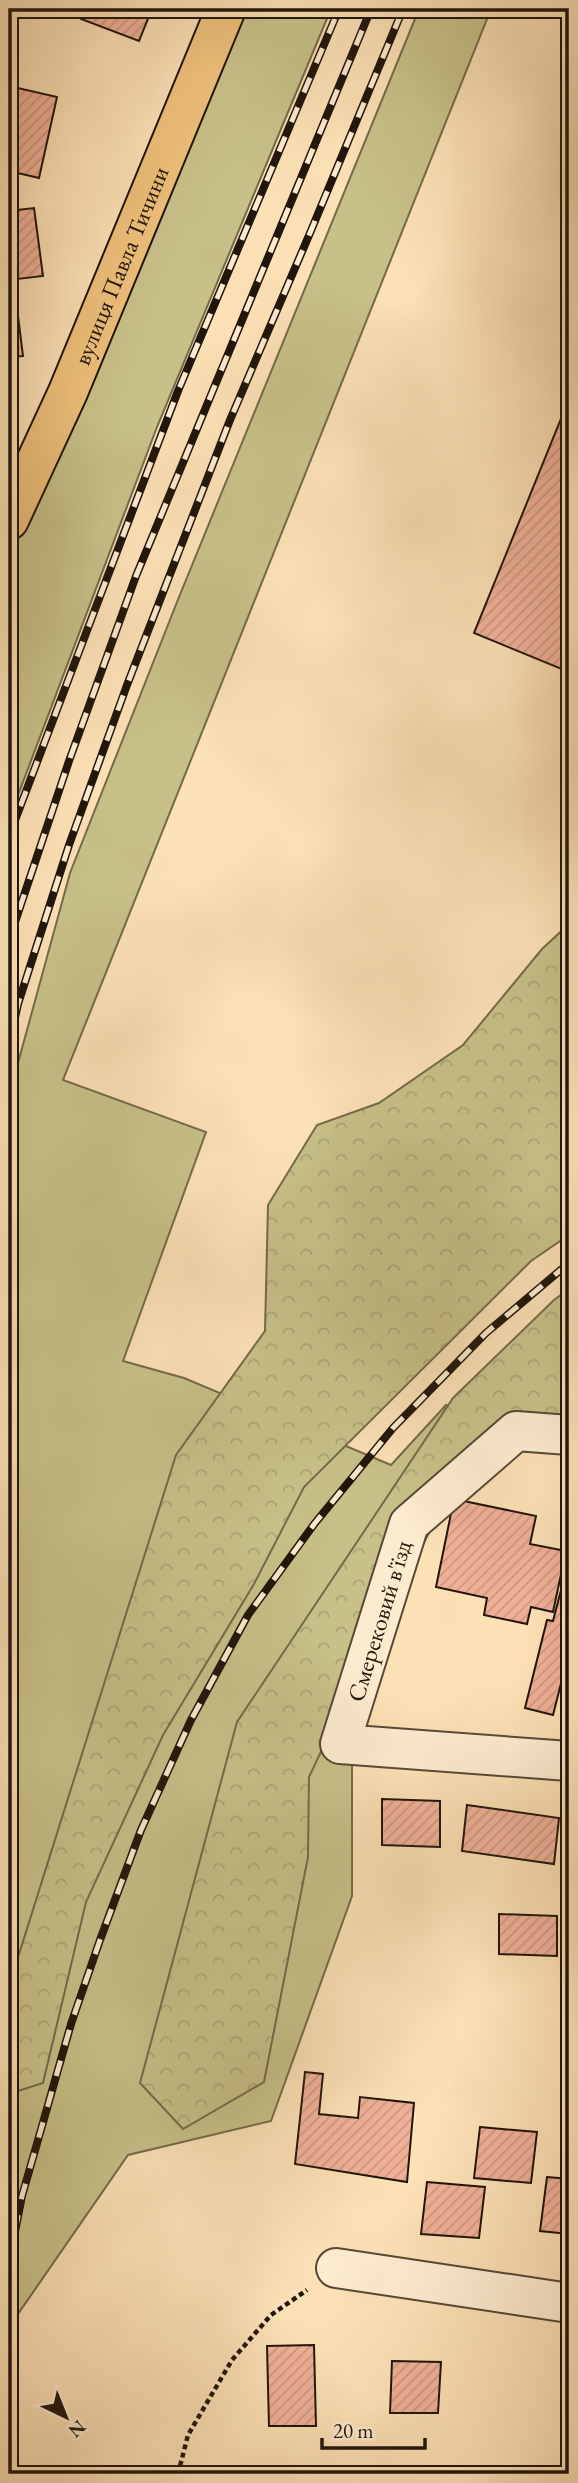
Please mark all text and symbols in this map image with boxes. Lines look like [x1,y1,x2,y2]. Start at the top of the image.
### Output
street label: вулиця Павла Тичини [65,161,175,369]
street label: Смерековий в'їзд [340,1537,418,1705]
north arrow [32,2382,102,2452]
scale bar [322,2406,426,2450]
text: N [63,2415,91,2444]
text: 20 m [333,2417,374,2444]

